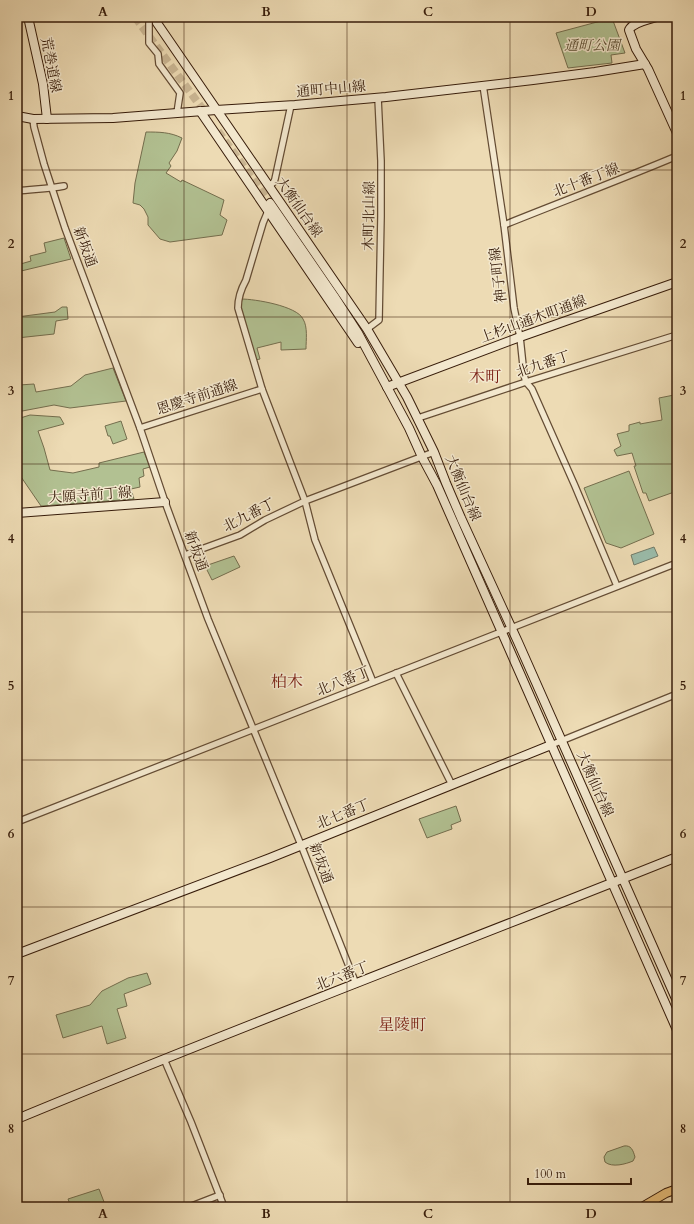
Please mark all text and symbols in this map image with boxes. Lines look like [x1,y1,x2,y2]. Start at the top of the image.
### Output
text: A [98,3,108,21]
text: B [261,3,271,21]
text: C [423,3,433,21]
text: D [585,3,597,21]
street label: 荒巻道線 [36,36,66,94]
park label: 通町公園 [564,36,622,55]
street label: 通町中山線 [295,76,367,102]
text: 1 [8,87,14,105]
text: 1 [680,87,686,105]
street label: 北十番丁線 [550,159,622,201]
street label: 大衡仙台線 [271,173,327,241]
street label: 木町北山線 [359,181,379,251]
street label: 新坂通 [69,224,101,270]
text: 2 [8,235,15,253]
text: 2 [680,235,687,253]
street label: 神子町線 [485,246,511,304]
street label: 上杉山通木町通線 [477,291,589,347]
street label: 北九番丁 [513,346,573,382]
district label: 木町 [469,366,501,388]
street label: 恩慶寺前通線 [154,375,240,419]
text: 3 [8,382,15,400]
text: 3 [680,382,687,400]
street label: 大衡仙台線 [441,452,485,524]
street label: 大願寺前丁線 [47,483,133,507]
street label: 北九番丁 [220,494,278,536]
street label: 新坂通 [180,528,212,574]
text: 4 [8,530,15,548]
text: 4 [680,530,687,548]
street label: 北八番丁 [313,662,373,700]
district label: 柏木 [271,671,303,693]
text: 5 [8,677,14,695]
text: 5 [680,677,686,695]
street label: 大衡仙台線 [572,748,618,820]
street label: 北七番丁 [313,795,373,833]
text: 6 [8,825,15,843]
text: 6 [680,825,687,843]
street label: 新坂通 [305,840,337,886]
street label: 北六番丁 [312,957,372,995]
text: 7 [8,972,15,990]
text: 7 [680,972,687,990]
district label: 星陵町 [378,1014,426,1036]
text: 8 [8,1120,14,1138]
text: 8 [680,1120,686,1138]
scale bar [528,1160,631,1186]
text: 100 m [534,1166,567,1182]
text: A [98,1205,108,1223]
text: B [261,1205,271,1223]
text: C [423,1205,433,1223]
text: D [585,1205,597,1223]

